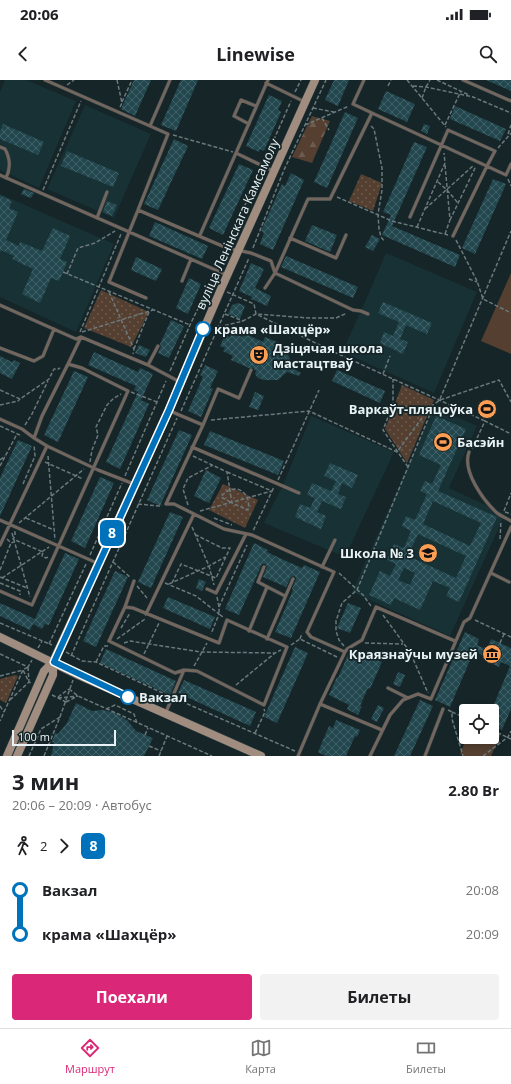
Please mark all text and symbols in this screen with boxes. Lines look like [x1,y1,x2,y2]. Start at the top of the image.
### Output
text: 20:06 [20,4,59,24]
text: Linewise [216,42,295,66]
icon: back [12,43,34,65]
icon: search [477,43,499,65]
street label: вуліца Ленінскага Камсамолу [191,135,283,312]
place label: крама «Шахцёр» [214,320,331,338]
marker: крама «Шахцёр» [195,321,211,337]
place label: Дзіцячая школа мастацтваў [273,339,383,372]
theatre icon: Дзіцячая школа мастацтваў [248,344,270,366]
sports icon: Варкаўт-пляцоўка [476,398,498,420]
place label: Варкаўт-пляцоўка [349,400,473,418]
sports icon: Басэйн [432,431,454,453]
place label: Басэйн [457,433,504,451]
line badge: 8 [99,520,125,546]
text: 8 [108,523,116,542]
school or university icon: Школа № 3 [417,542,439,564]
place label: Школа № 3 [340,544,414,562]
museum icon: Краязнаўчы музей [481,643,503,665]
place label: Краязнаўчы музей [349,645,478,663]
place label: Вакзал [139,688,187,706]
marker: Вакзал [120,689,136,705]
map controls [459,704,499,744]
button: locate [459,704,499,744]
scale bar [12,728,116,747]
text: 100 m [18,729,50,744]
text: 3 мин [12,766,79,796]
text: 2.80 Br [448,780,499,800]
text: 20:06 – 20:09 · Автобус [12,796,152,814]
icon: walk [12,835,34,857]
icon: forward [53,835,75,857]
text: 8 [89,836,97,855]
text: 2 [40,837,47,855]
text: Вакзал [42,880,98,900]
text: 20:08 [466,881,499,899]
text: крама «Шахцёр» [42,924,177,944]
text: 20:09 [466,925,499,943]
button: Поехали [12,974,252,1020]
button: Билеты [260,974,499,1020]
tab: Маршрут [65,1037,115,1076]
tab: Карта [245,1037,276,1076]
tab: Билеты [406,1037,446,1076]

